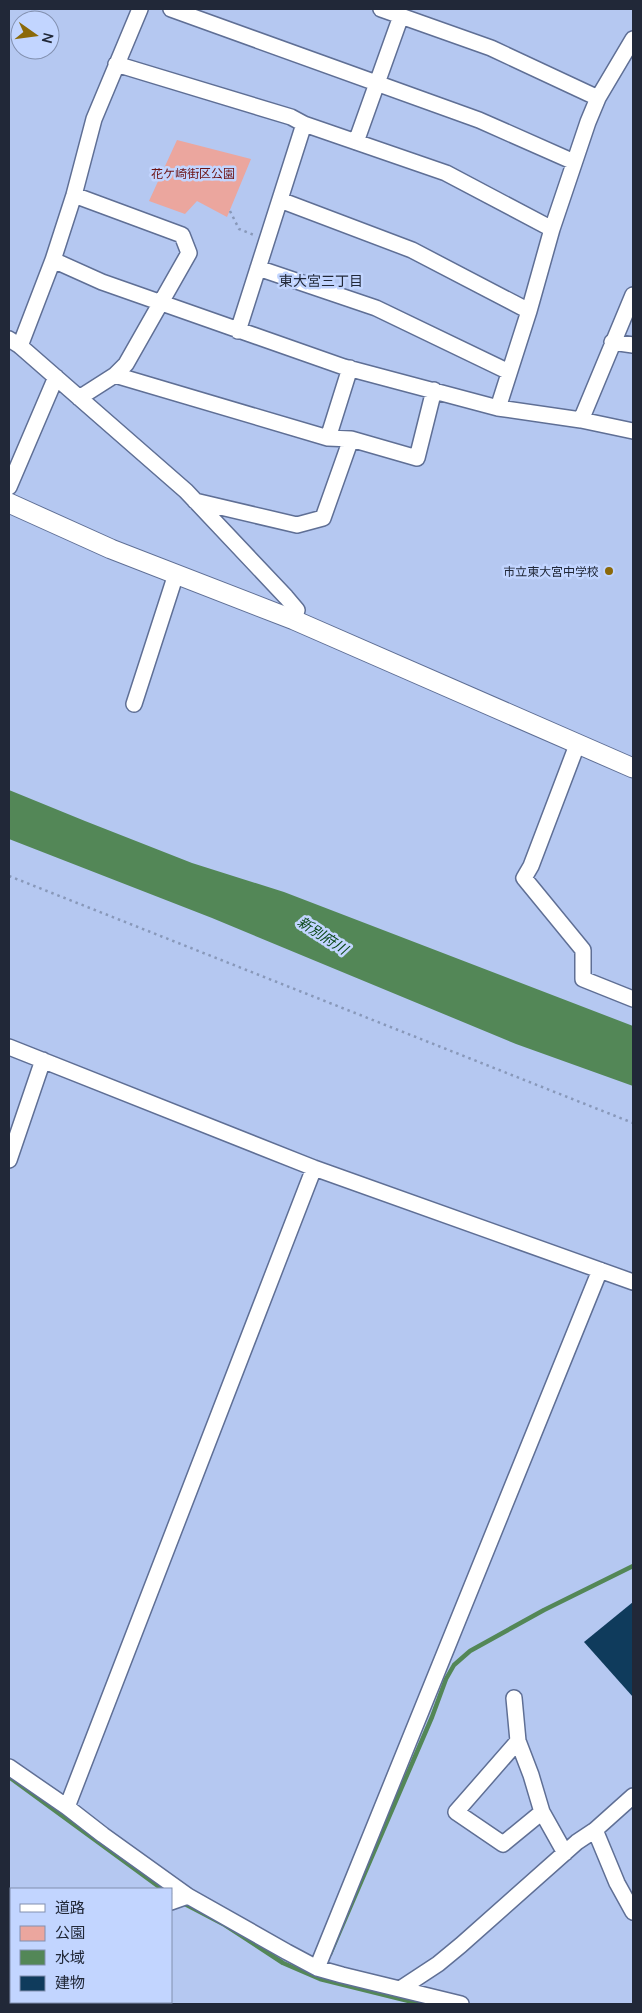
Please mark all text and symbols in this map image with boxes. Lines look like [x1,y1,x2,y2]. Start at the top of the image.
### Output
north arrow [10,10,60,60]
text: N [38,31,59,45]
park label: 花ケ崎街区公園 [151,165,235,182]
district label: 東大宮三丁目 [279,271,363,290]
place label: 市立東大宮中学校 [503,563,599,580]
marker: 市立東大宮中学校 [603,565,615,577]
water label: 新別府川 [294,912,353,959]
legend [10,1888,172,2003]
text: 道路 [55,1897,85,1918]
text: 公園 [55,1922,85,1943]
text: 水域 [55,1947,85,1968]
text: 建物 [55,1972,85,1993]

